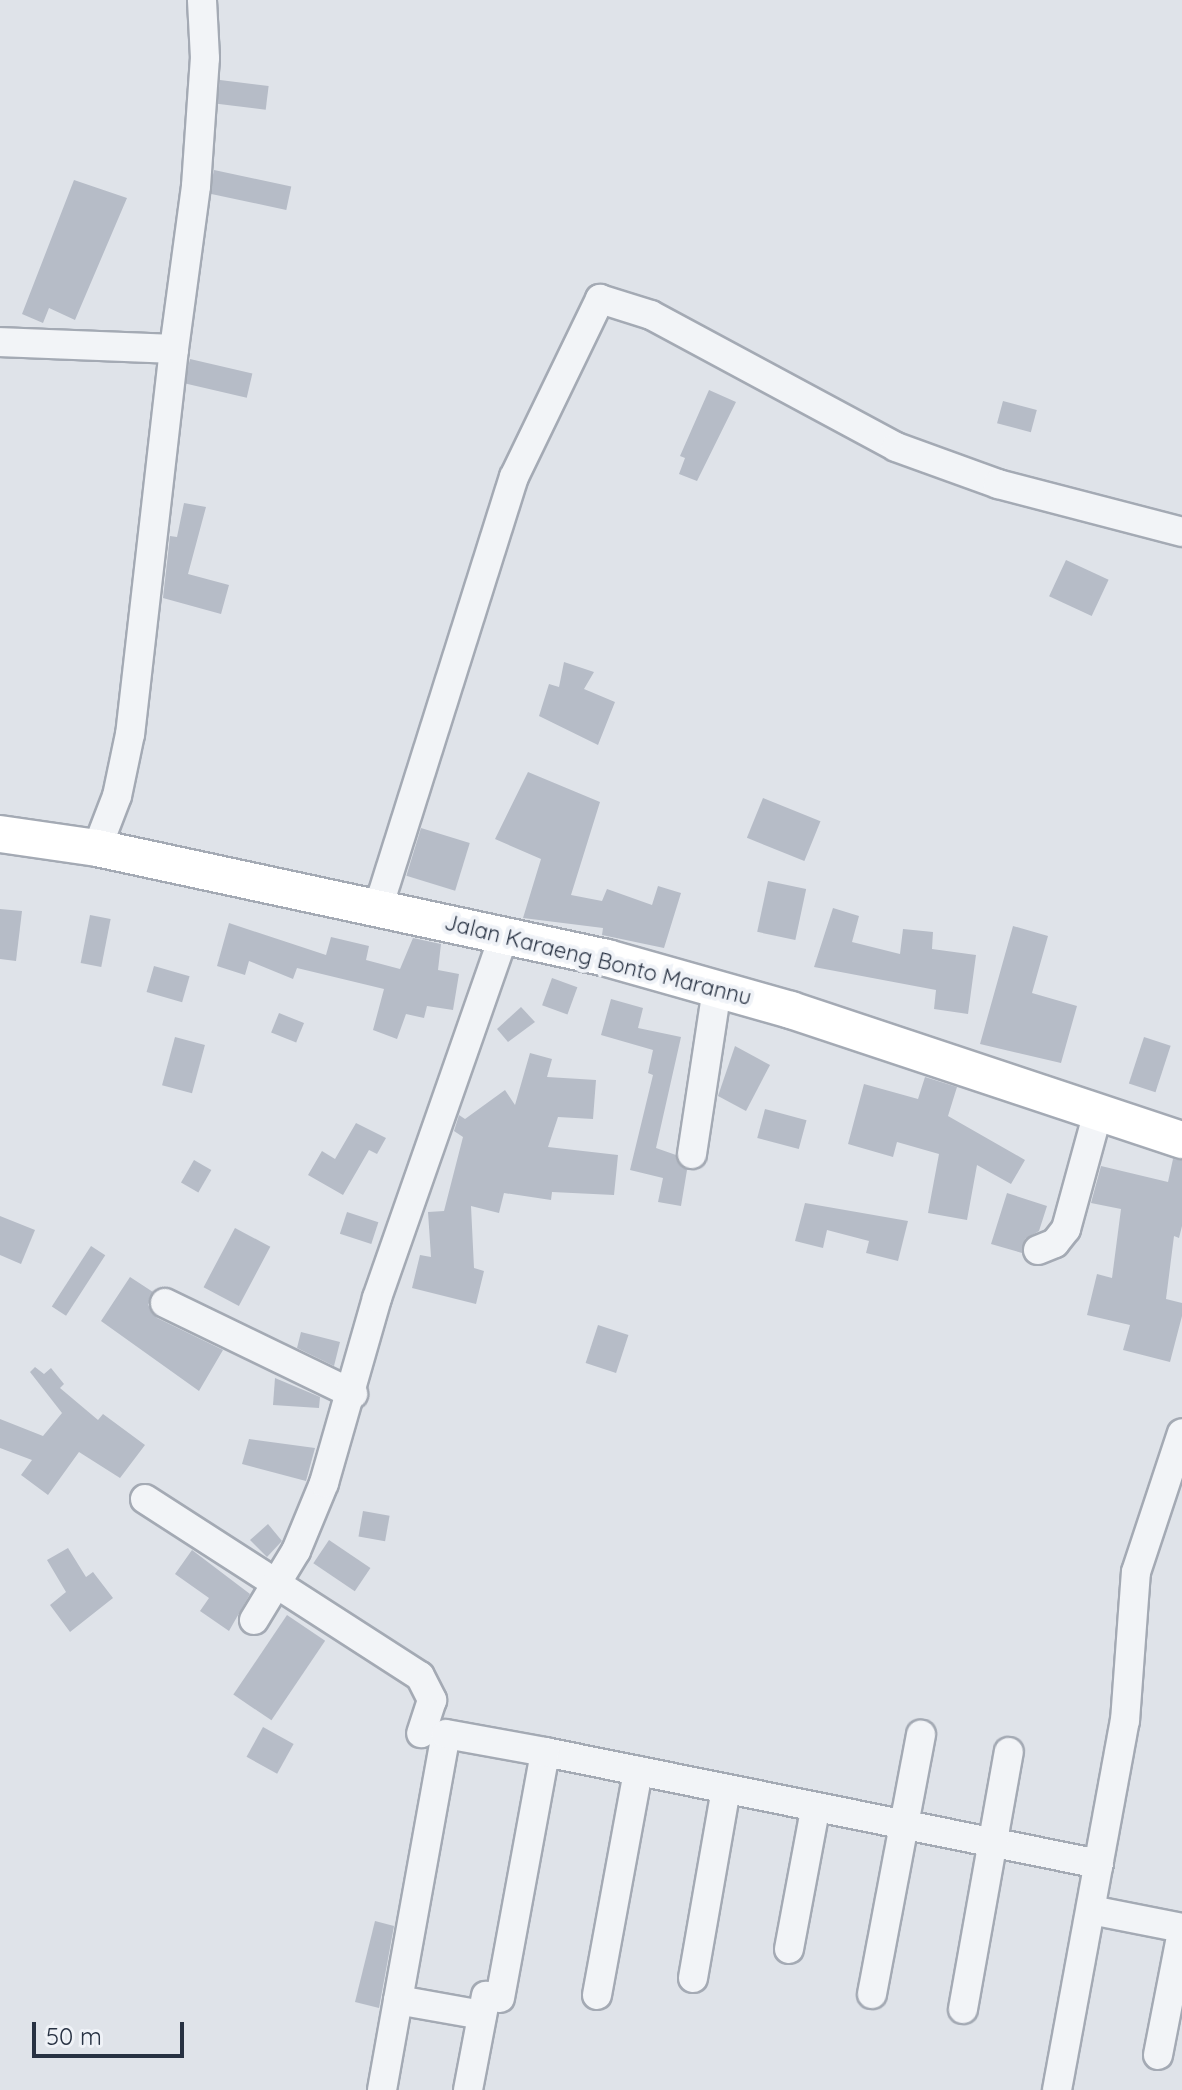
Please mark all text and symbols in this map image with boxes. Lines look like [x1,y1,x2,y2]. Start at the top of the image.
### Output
street label: Jalan Karaeng Bonto Marannu [442,909,754,1011]
scale bar [36,2006,188,2056]
text: 50 m [46,2021,102,2051]

